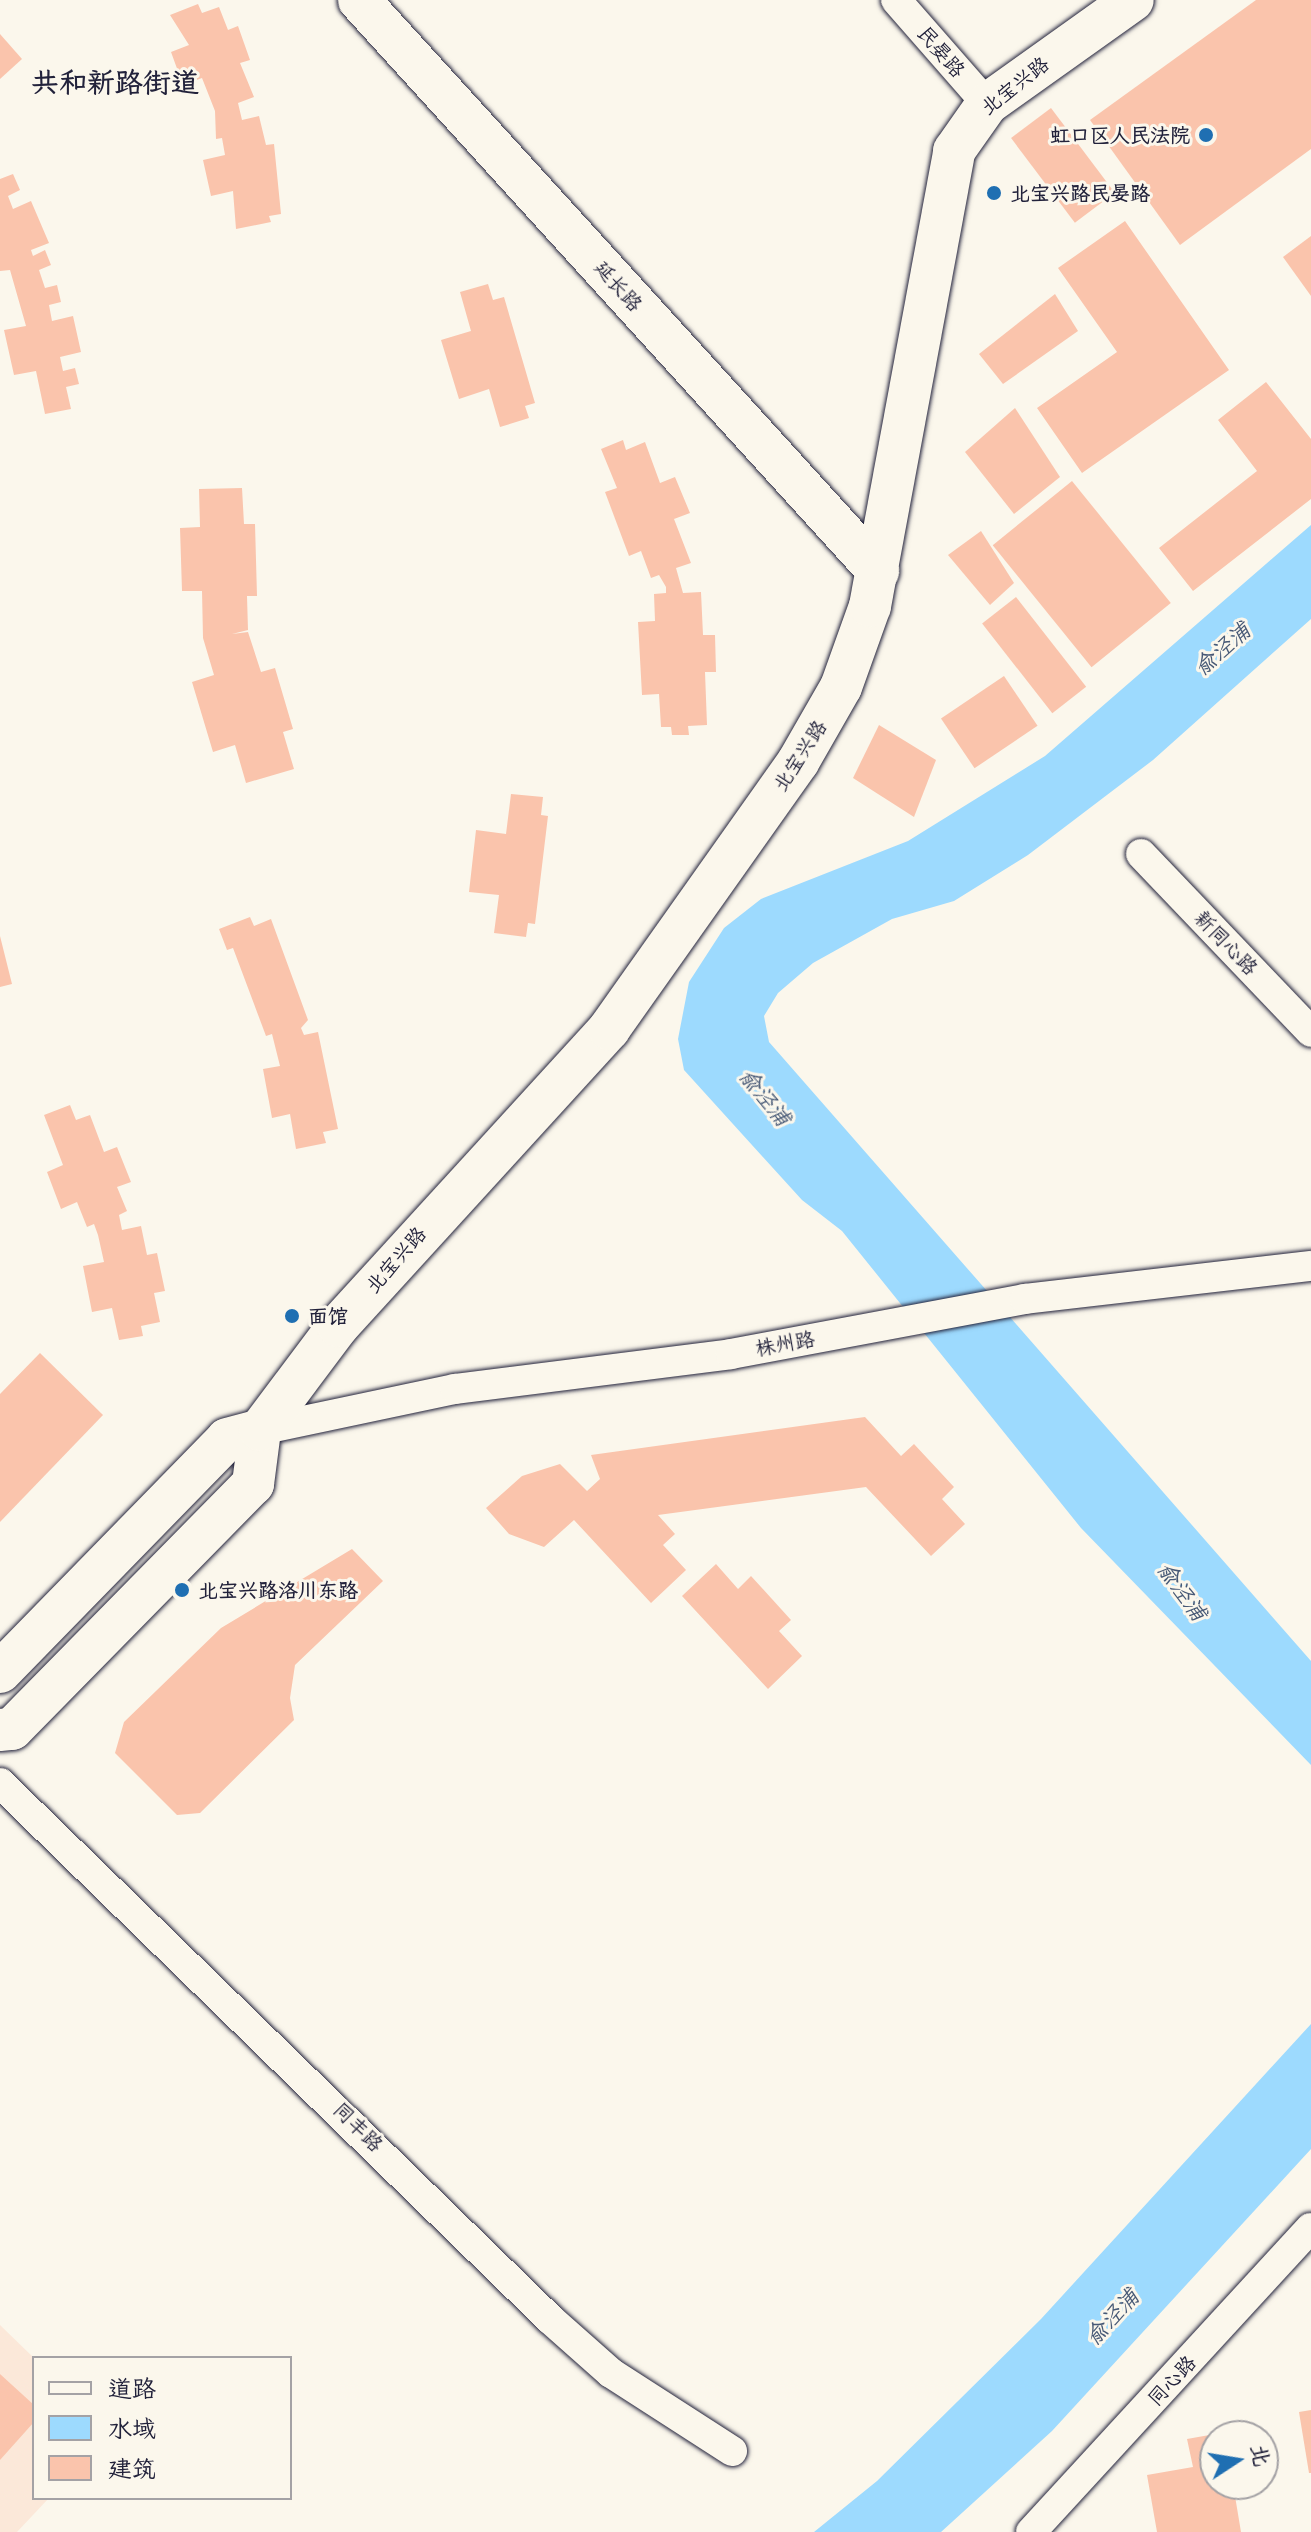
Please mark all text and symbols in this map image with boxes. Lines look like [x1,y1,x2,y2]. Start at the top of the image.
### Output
street label: 民晏路 [912,21,970,83]
street label: 北宝兴路 [976,52,1054,120]
district label: 共和新路街道 [31,65,199,99]
place label: 虹口区人民法院 [1050,123,1190,147]
marker: 虹口区人民法院 [1197,126,1215,144]
place label: 北宝兴路民晏路 [1010,181,1150,205]
marker: 北宝兴路民晏路 [985,184,1003,202]
street label: 延长路 [589,256,647,316]
water label: 俞泾浦 [1188,617,1256,681]
street label: 北宝兴路 [768,716,832,796]
street label: 新同心路 [1190,906,1262,980]
water label: 俞泾浦 [734,1063,796,1131]
street label: 北宝兴路 [361,1222,431,1298]
place label: 面馆 [308,1304,348,1328]
marker: 面馆 [283,1307,301,1325]
street label: 株州路 [753,1327,817,1361]
water label: 俞泾浦 [1152,1557,1212,1625]
place label: 北宝兴路洛川东路 [198,1578,358,1602]
marker: 北宝兴路洛川东路 [173,1581,191,1599]
street label: 同丰路 [328,2097,388,2157]
water label: 俞泾浦 [1080,2284,1144,2350]
street label: 同心路 [1143,2351,1201,2411]
legend [32,2356,292,2500]
text: 道路 [108,2373,156,2405]
text: 水域 [108,2413,156,2445]
north arrow [1199,2420,1279,2500]
text: 北 [1245,2442,1277,2469]
text: 建筑 [108,2453,156,2485]

